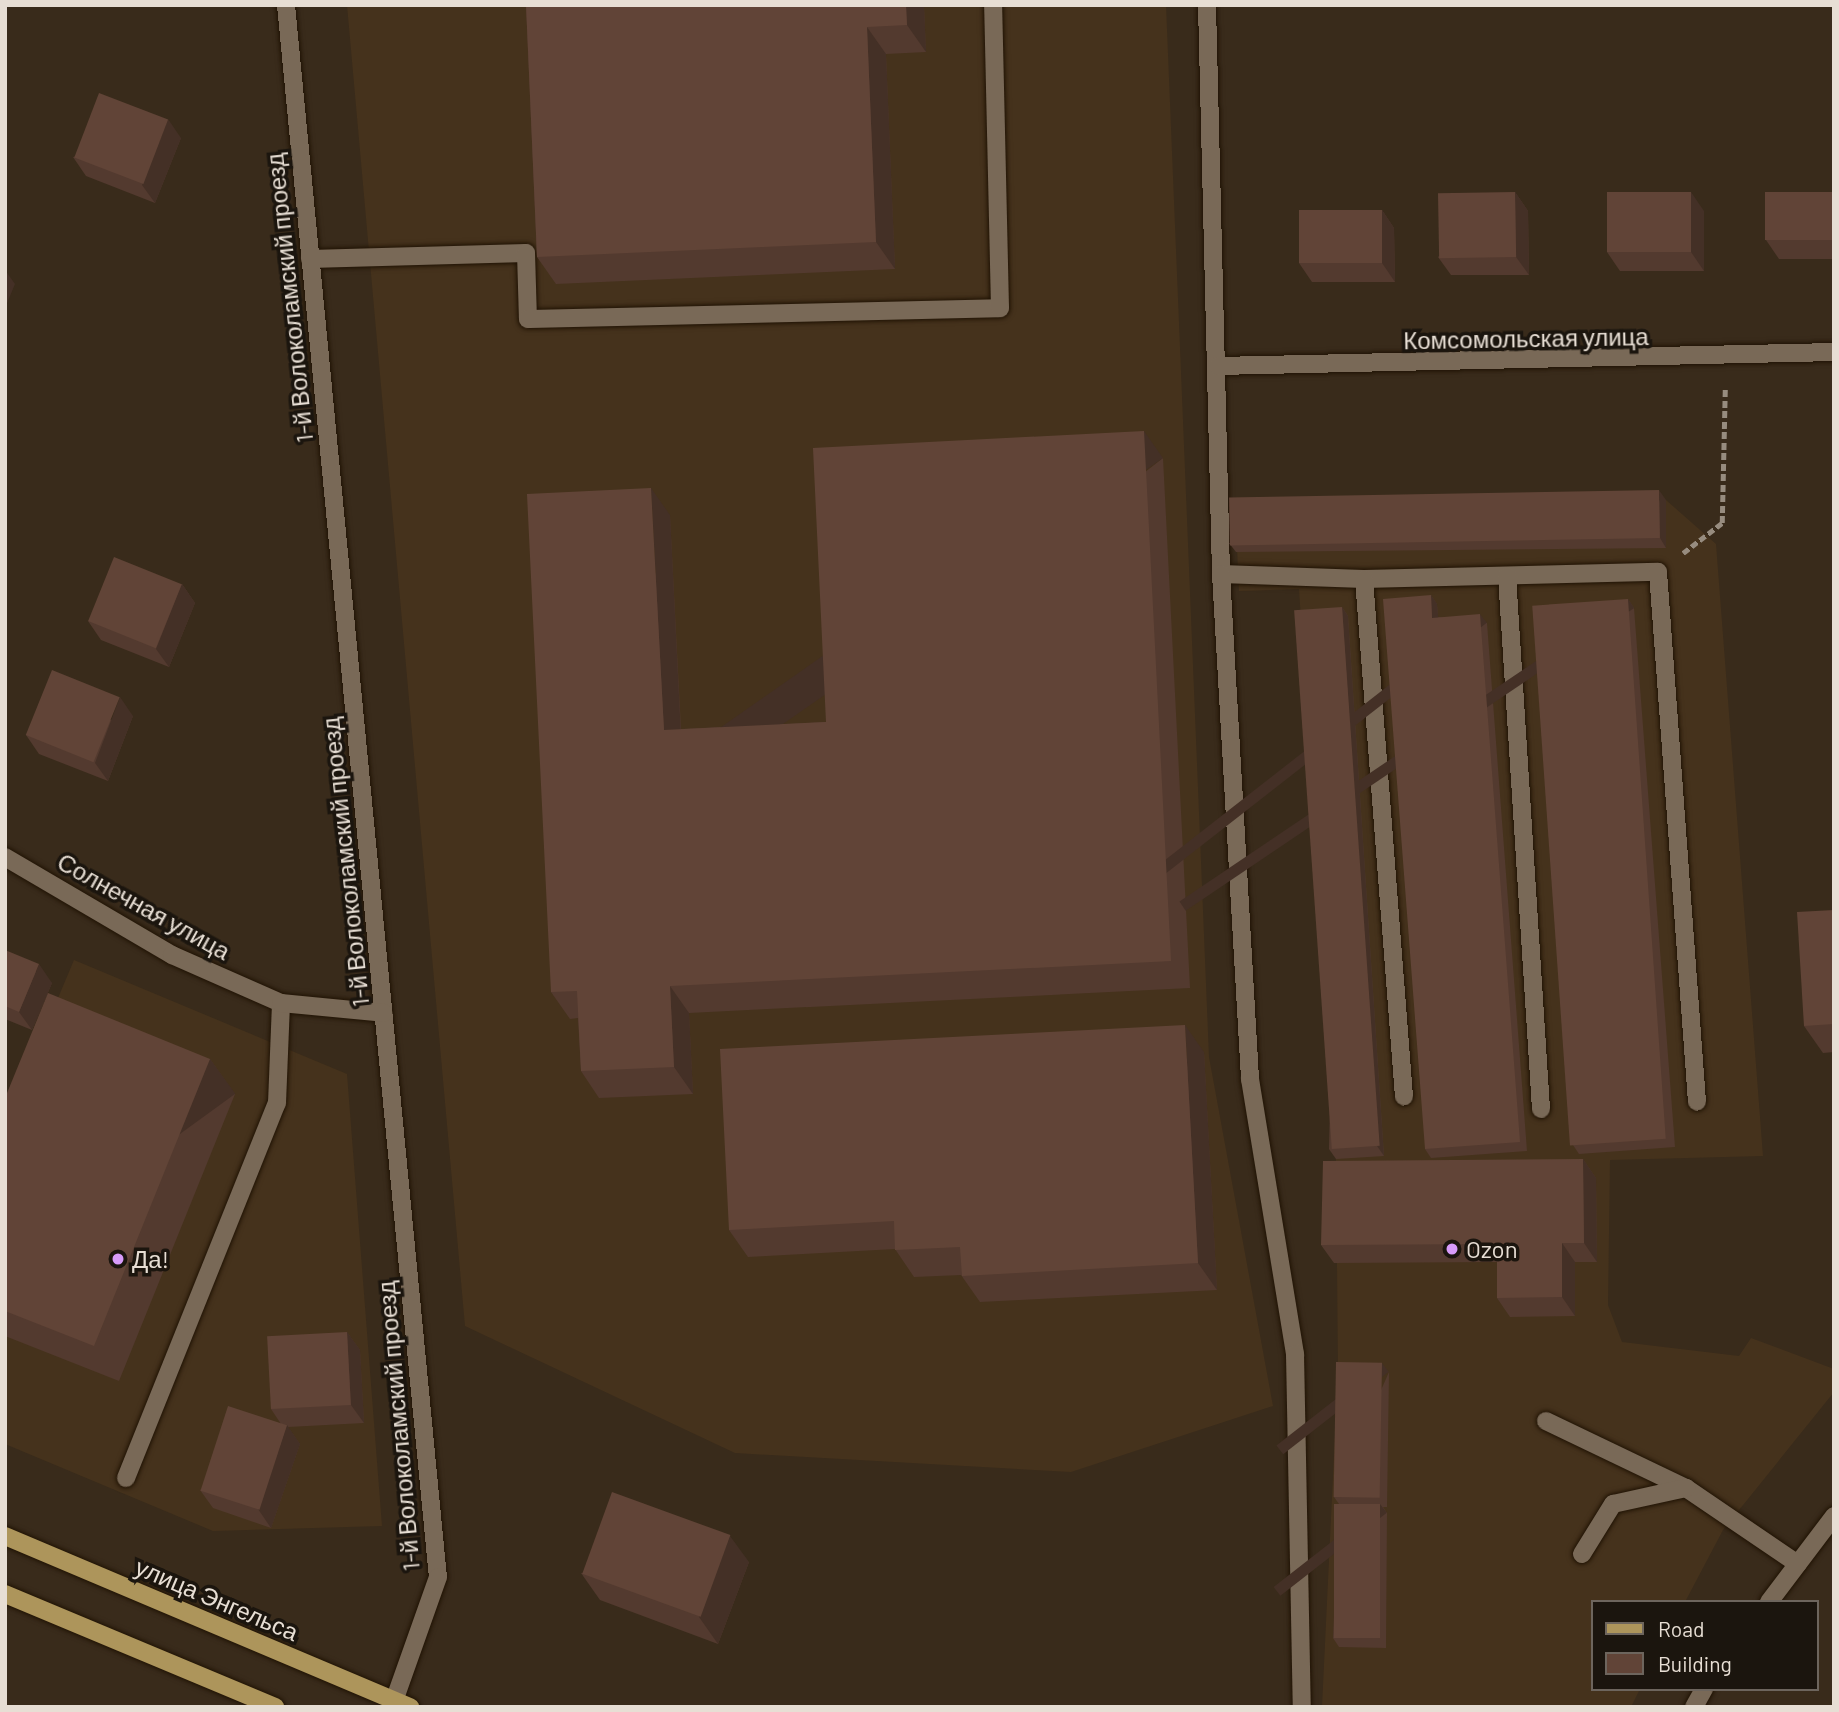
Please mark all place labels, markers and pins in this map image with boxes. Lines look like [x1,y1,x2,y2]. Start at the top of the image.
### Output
place label: Ozon [1466,1235,1518,1263]
marker: Ozon [1444,1241,1460,1257]
place label: Да! [132,1245,169,1273]
marker: Да! [110,1251,126,1267]

